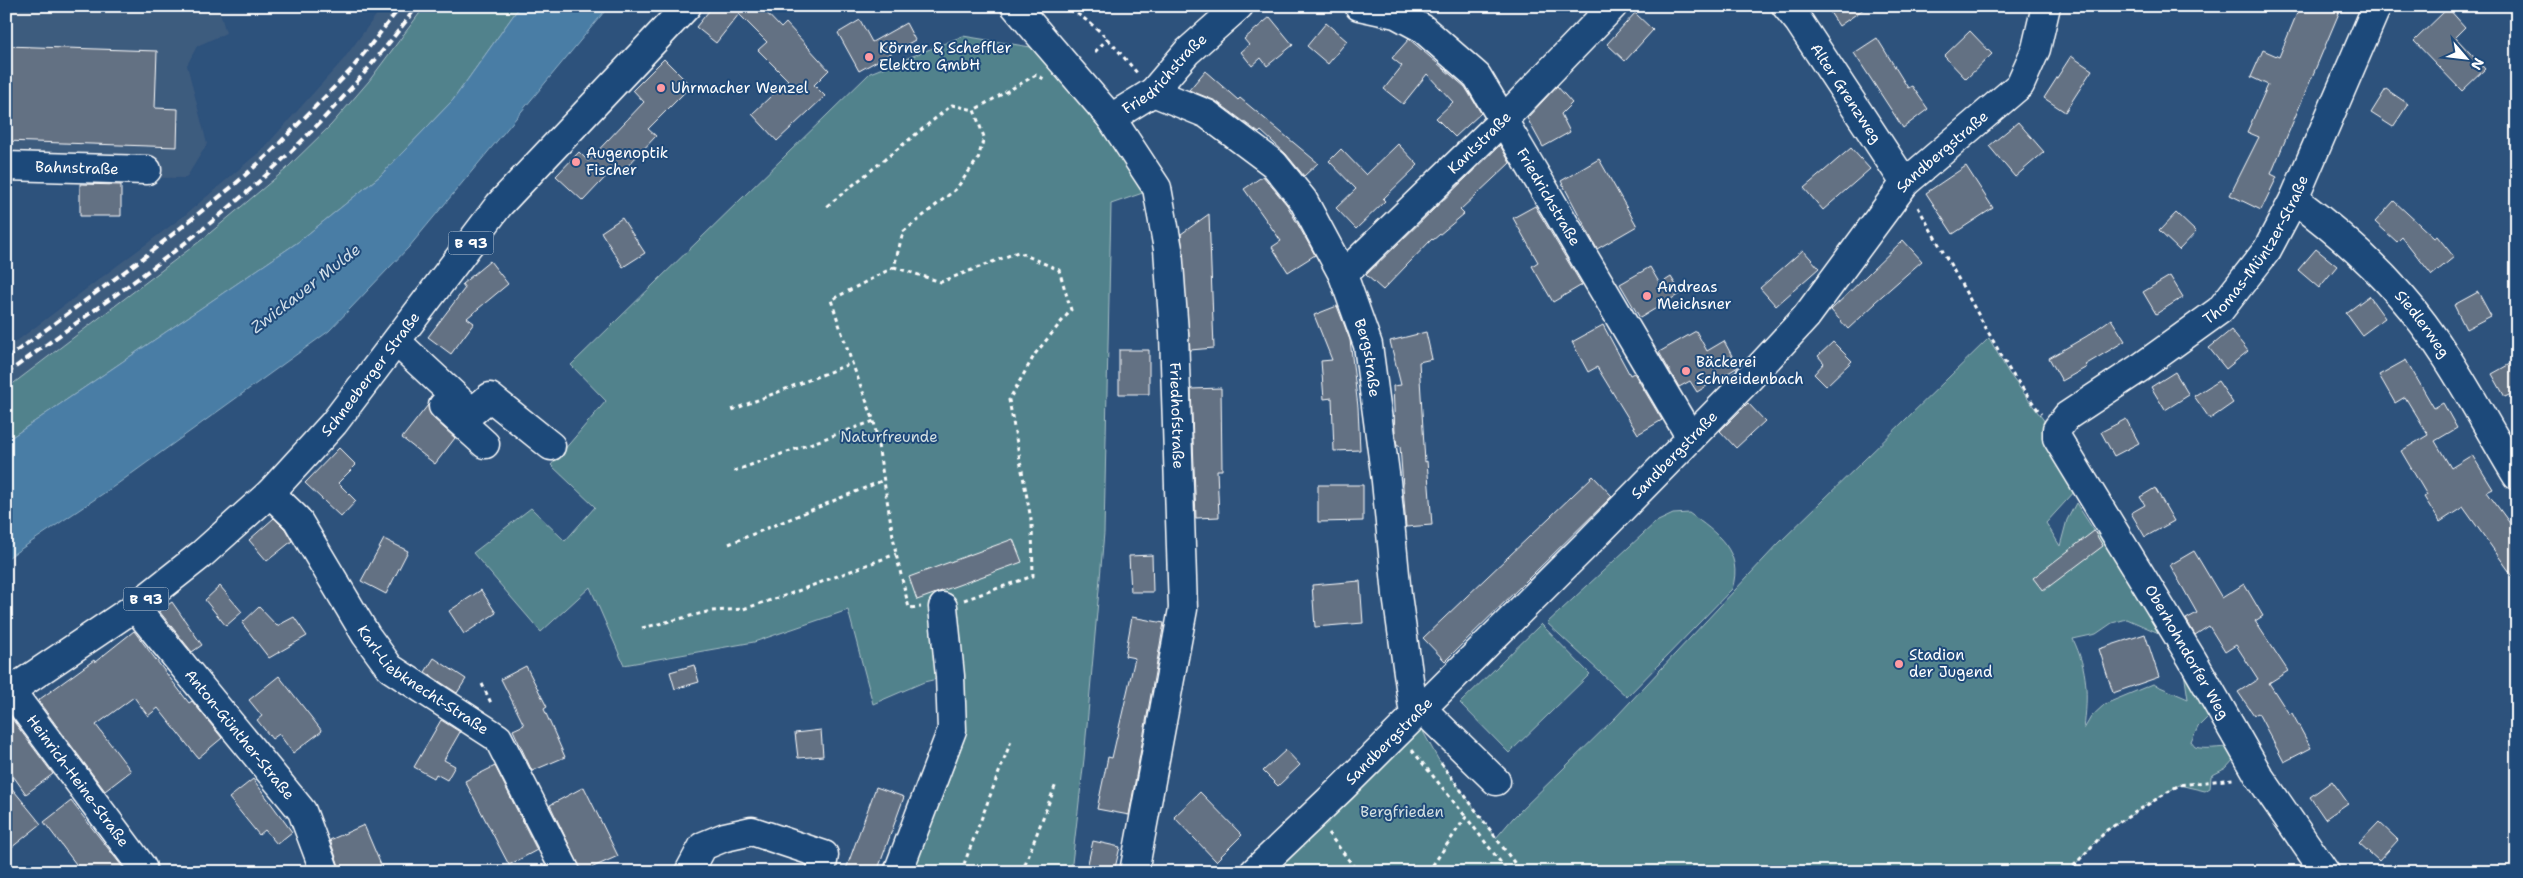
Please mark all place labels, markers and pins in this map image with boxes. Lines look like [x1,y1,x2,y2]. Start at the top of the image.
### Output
place label: Körner & Scheffler Elektro GmbH [879,38,1012,75]
marker: Körner & Scheffler Elektro GmbH [863,51,875,63]
place label: Uhrmacher Wenzel [671,78,809,98]
marker: Uhrmacher Wenzel [655,82,667,94]
place label: Augenoptik Fischer [586,143,668,180]
marker: Augenoptik Fischer [570,156,582,168]
place label: Andreas Meichsner [1657,277,1732,314]
marker: Andreas Meichsner [1641,290,1653,302]
place label: Bäckerei Schneidenbach [1696,352,1804,389]
marker: Bäckerei Schneidenbach [1680,365,1692,377]
place label: Stadion der Jugend [1909,645,1993,682]
marker: Stadion der Jugend [1893,658,1905,670]

